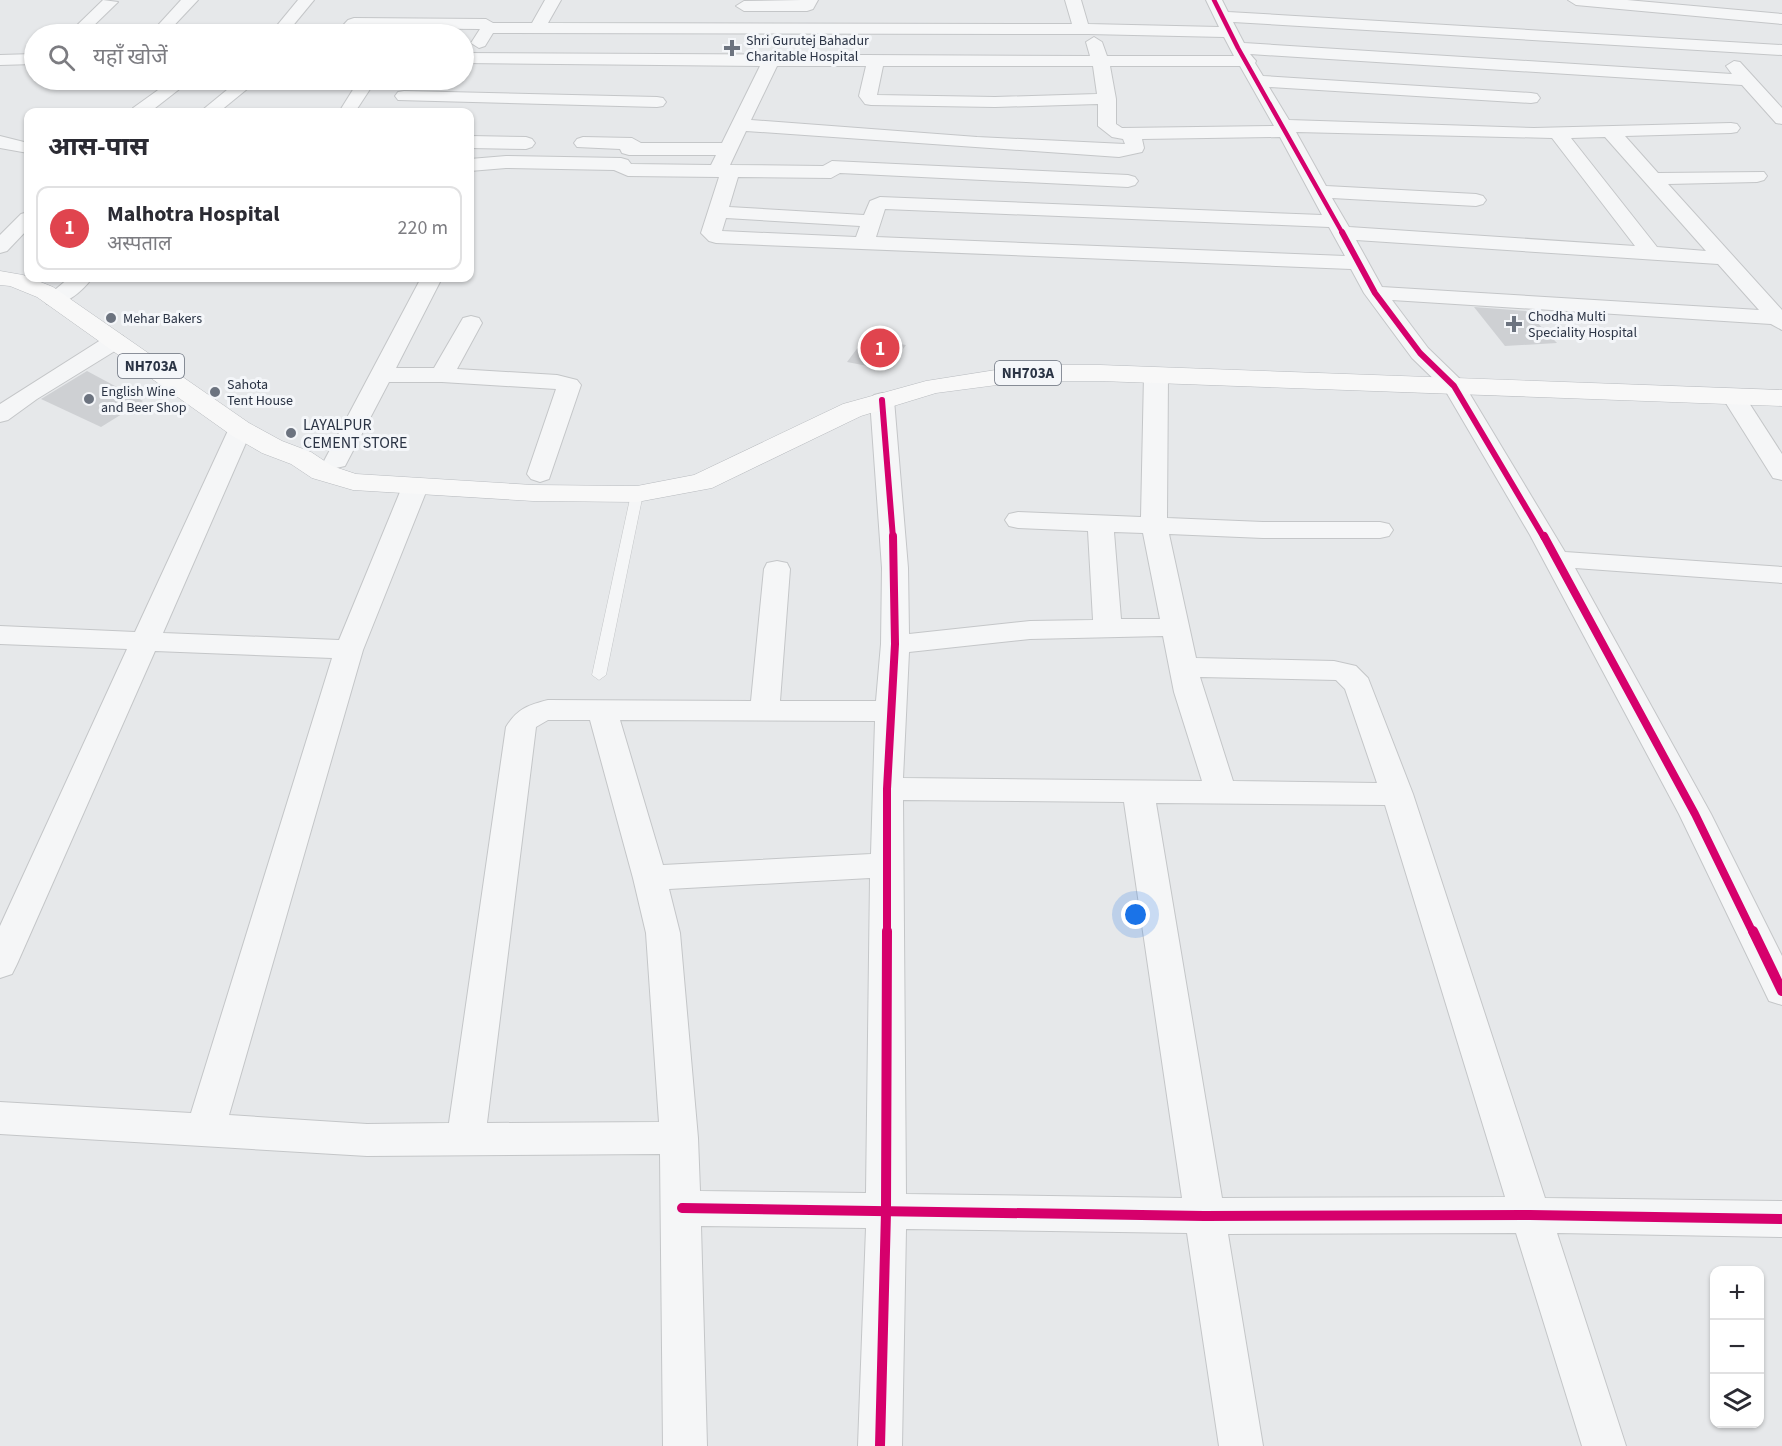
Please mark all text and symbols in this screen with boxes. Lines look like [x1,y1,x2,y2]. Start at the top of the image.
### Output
search box [24,24,474,90]
place label: Shri Gurutej Bahadur Charitable Hospital [746,31,869,67]
marker: Shri Gurutej Bahadur Charitable Hospital [723,39,741,57]
icon: search [45,41,78,74]
text: यहाँ खोजें [93,41,168,73]
text: आस-पास [48,128,148,165]
text: Malhotra Hospital [107,198,280,230]
text: 1 [64,214,75,242]
text: 220 m [398,214,448,242]
text: अस्पताल [107,230,172,258]
place label: Chodha Multi Speciality Hospital [1528,307,1637,343]
place label: Mehar Bakers [123,309,202,329]
marker: Mehar Bakers [104,311,118,325]
marker: Chodha Multi Speciality Hospital [1505,315,1523,333]
pin: 1 [860,326,900,370]
road number: NH703A [118,354,184,378]
road number: NH703A [995,361,1061,385]
place label: Sahota Tent House [227,375,293,411]
place label: English Wine and Beer Shop [101,382,187,418]
marker: Sahota Tent House [208,385,222,399]
marker: English Wine and Beer Shop [82,392,96,406]
place label: LAYALPUR CEMENT STORE [303,414,407,454]
marker: LAYALPUR CEMENT STORE [284,426,298,440]
your location [1121,900,1150,929]
map controls [1710,1266,1764,1428]
button: + [1710,1266,1764,1320]
button: − [1710,1320,1764,1374]
button: layers [1710,1374,1764,1428]

